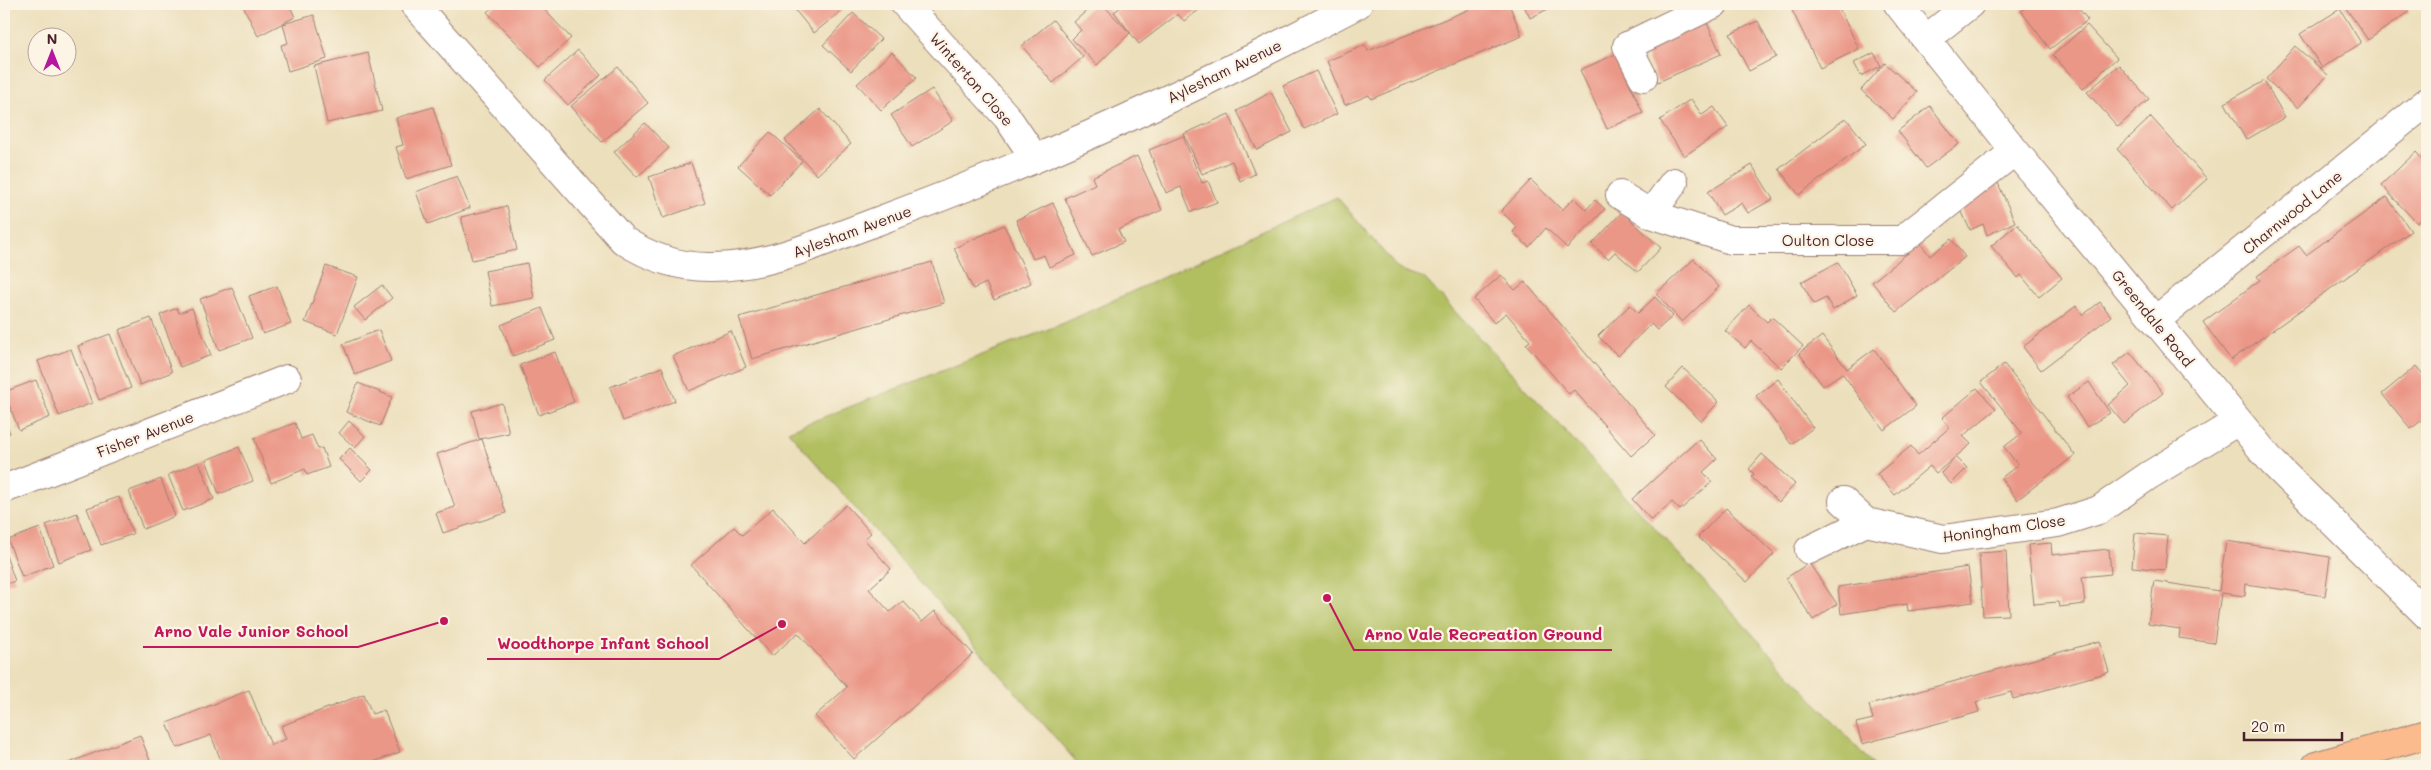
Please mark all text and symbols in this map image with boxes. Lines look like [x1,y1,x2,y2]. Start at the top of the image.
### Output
north arrow [28,28,78,78]
street label: Winterton Close [926,28,1018,130]
text: N [47,29,57,48]
street label: Aylesham Avenue [1163,35,1285,107]
street label: Charnwood Lane [2238,166,2346,258]
street label: Aylesham Avenue [790,200,914,262]
street label: Oulton Close [1782,230,1874,250]
street label: Greendale Road [2108,265,2198,371]
street label: Fisher Avenue [94,406,196,462]
street label: Honingham Close [1941,509,2067,547]
callout: Arno Vale Junior School [143,616,358,647]
callout: Arno Vale Recreation Ground [1354,619,1612,650]
text: Arno Vale Junior School [154,620,348,641]
text: Arno Vale Recreation Ground [1364,623,1602,644]
callout: Woodthorpe Infant School [487,628,719,659]
text: Woodthorpe Infant School [497,632,709,653]
scale bar [2244,710,2341,742]
text: 20 m [2251,716,2285,736]

